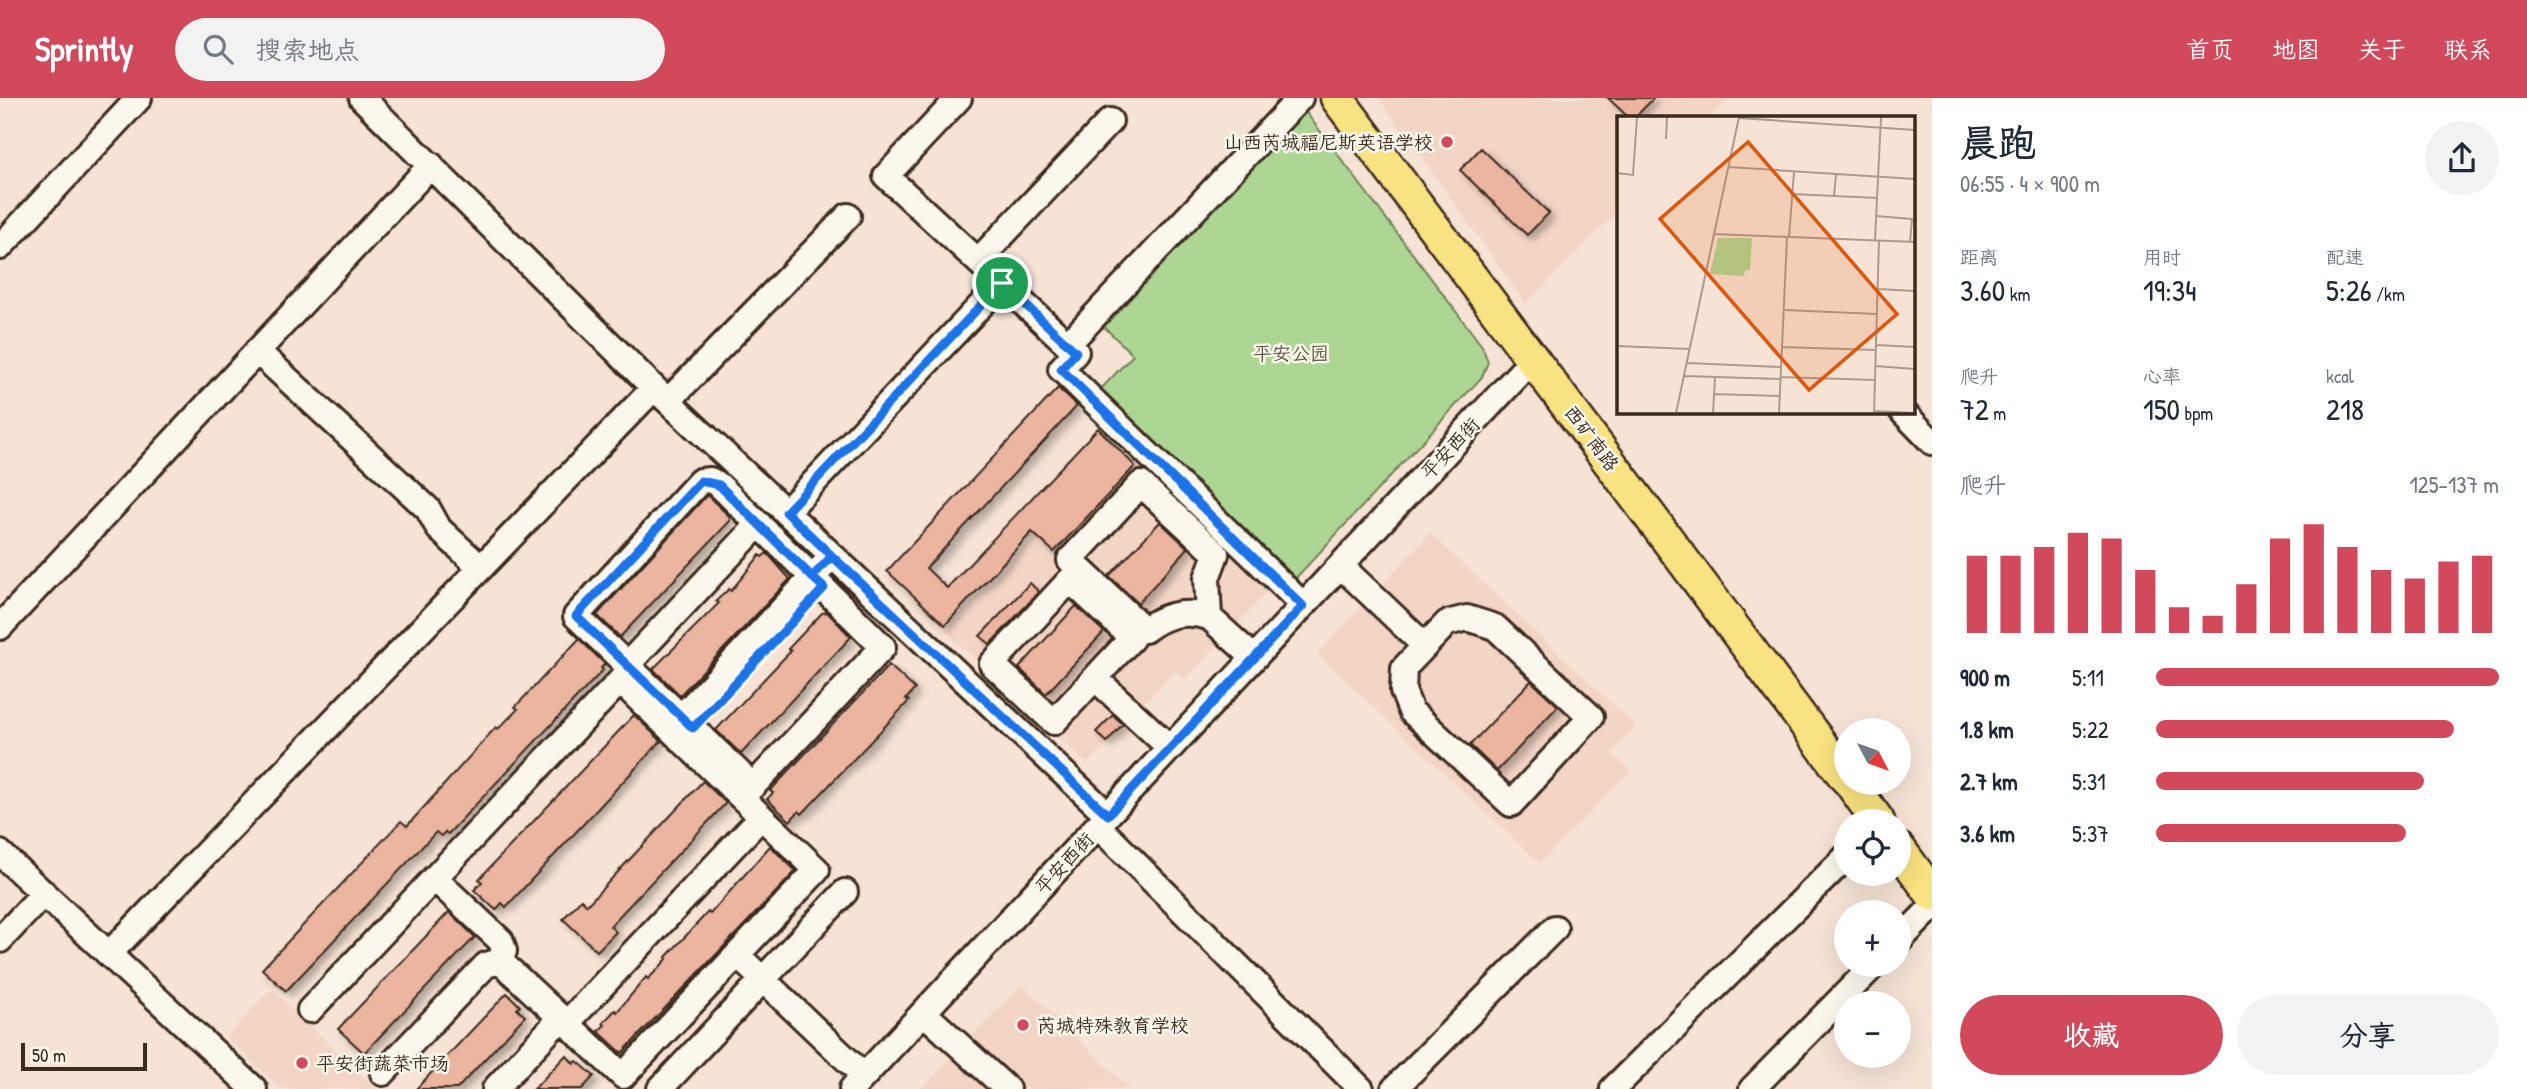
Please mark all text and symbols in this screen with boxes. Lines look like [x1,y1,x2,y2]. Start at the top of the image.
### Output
search box [175,18,665,81]
text: Sprintly [35,27,133,71]
icon: search [199,30,237,68]
text: 搜索地点 [255,32,359,67]
text: 首页 [2186,33,2234,65]
text: 地图 [2272,33,2320,65]
text: 关于 [2358,33,2406,65]
text: 联系 [2444,33,2492,65]
inset map [1617,116,1914,413]
text: 晨跑 [1960,116,2036,168]
button: share [2425,121,2499,195]
place label: 山西芮城福尼斯英语学校 [1224,129,1433,155]
marker: 山西芮城福尼斯英语学校 [1439,134,1455,150]
text: 06:55 · 4 × 900 m [1960,168,2100,199]
text: 距离 [1960,244,1998,270]
text: 用时 [2143,244,2181,270]
text: 配速 [2326,244,2364,270]
pin [972,253,1032,313]
icon: arrive [983,264,1021,302]
text: 3.60 [1960,270,2005,310]
text: 19:34 [2143,270,2197,310]
text: 5:26 [2326,270,2372,310]
text: km [2005,281,2030,307]
text: /km [2372,281,2405,307]
park label: 平安公园 [1253,340,1329,366]
text: 爬升 [1960,363,1998,389]
text: 心率 [2143,363,2181,389]
text: kcal [2326,363,2354,389]
text: 72 [1960,389,1989,429]
text: 150 [2143,389,2180,429]
text: 218 [2326,389,2364,429]
street label: 西矿南路 [1559,400,1625,476]
text: m [1989,400,2006,426]
text: bpm [2180,400,2213,426]
street label: 平安西街 [1415,411,1485,485]
text: 爬升 [1960,469,2006,500]
text: 125–137 m [2410,469,2499,500]
text: 900 m [1960,662,2010,693]
text: 5:11 [2072,662,2104,693]
text: 1.8 km [1960,714,2014,745]
text: 5:22 [2072,714,2109,745]
north arrow [1834,718,1911,794]
map controls [1834,718,1911,1068]
text: 2.7 km [1960,766,2018,797]
text: 5:31 [2072,766,2106,797]
button: locate [1834,809,1911,886]
text: 3.6 km [1960,818,2015,849]
text: 5:37 [2072,818,2109,849]
street label: 平安西街 [1029,826,1099,900]
button: + [1834,900,1911,977]
button: − [1834,991,1911,1068]
button: 收藏 [1960,995,2223,1075]
button: 分享 [2237,995,2499,1075]
place label: 芮城特殊教育学校 [1037,1012,1189,1038]
marker: 芮城特殊教育学校 [1015,1017,1031,1033]
scale bar [21,1040,147,1072]
text: 50 m [32,1042,66,1068]
place label: 平安街蔬菜市场 [316,1050,449,1076]
marker: 平安街蔬菜市场 [294,1055,310,1071]

